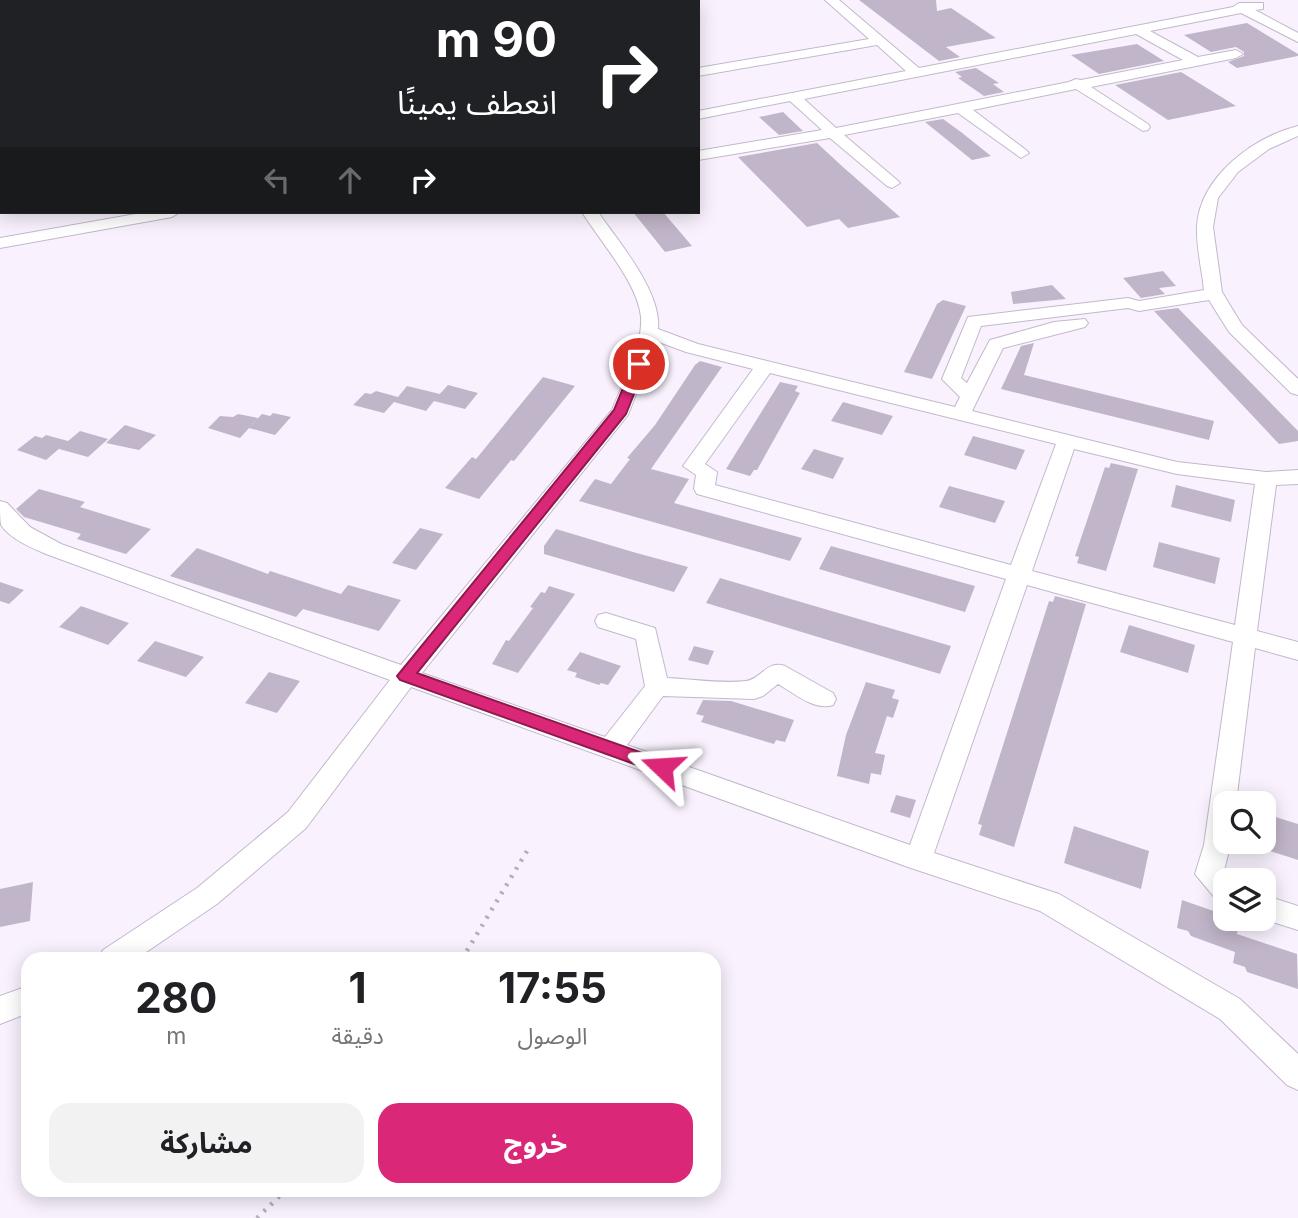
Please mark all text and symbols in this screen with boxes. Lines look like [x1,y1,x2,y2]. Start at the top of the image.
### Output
text: 90 m [436,10,557,69]
icon: right [581,28,672,119]
text: انعطف يمينًا [397,83,557,122]
icon: left [258,161,296,199]
icon: ahead [331,161,369,199]
icon: right [404,161,442,199]
pin [609,334,669,394]
icon: arrive [620,345,658,383]
position arrow [625,730,699,804]
map controls [1213,791,1276,931]
button: search [1213,791,1276,854]
button: layers [1213,868,1276,931]
text: 1 [349,962,367,1013]
text: 17:55 [498,962,607,1013]
text: 280 [135,972,217,1023]
text: m [166,1022,186,1050]
text: دقيقة [331,1022,384,1050]
text: الوصول [517,1022,587,1050]
button: مشاركة [49,1103,364,1183]
button: خروج [378,1103,693,1183]

